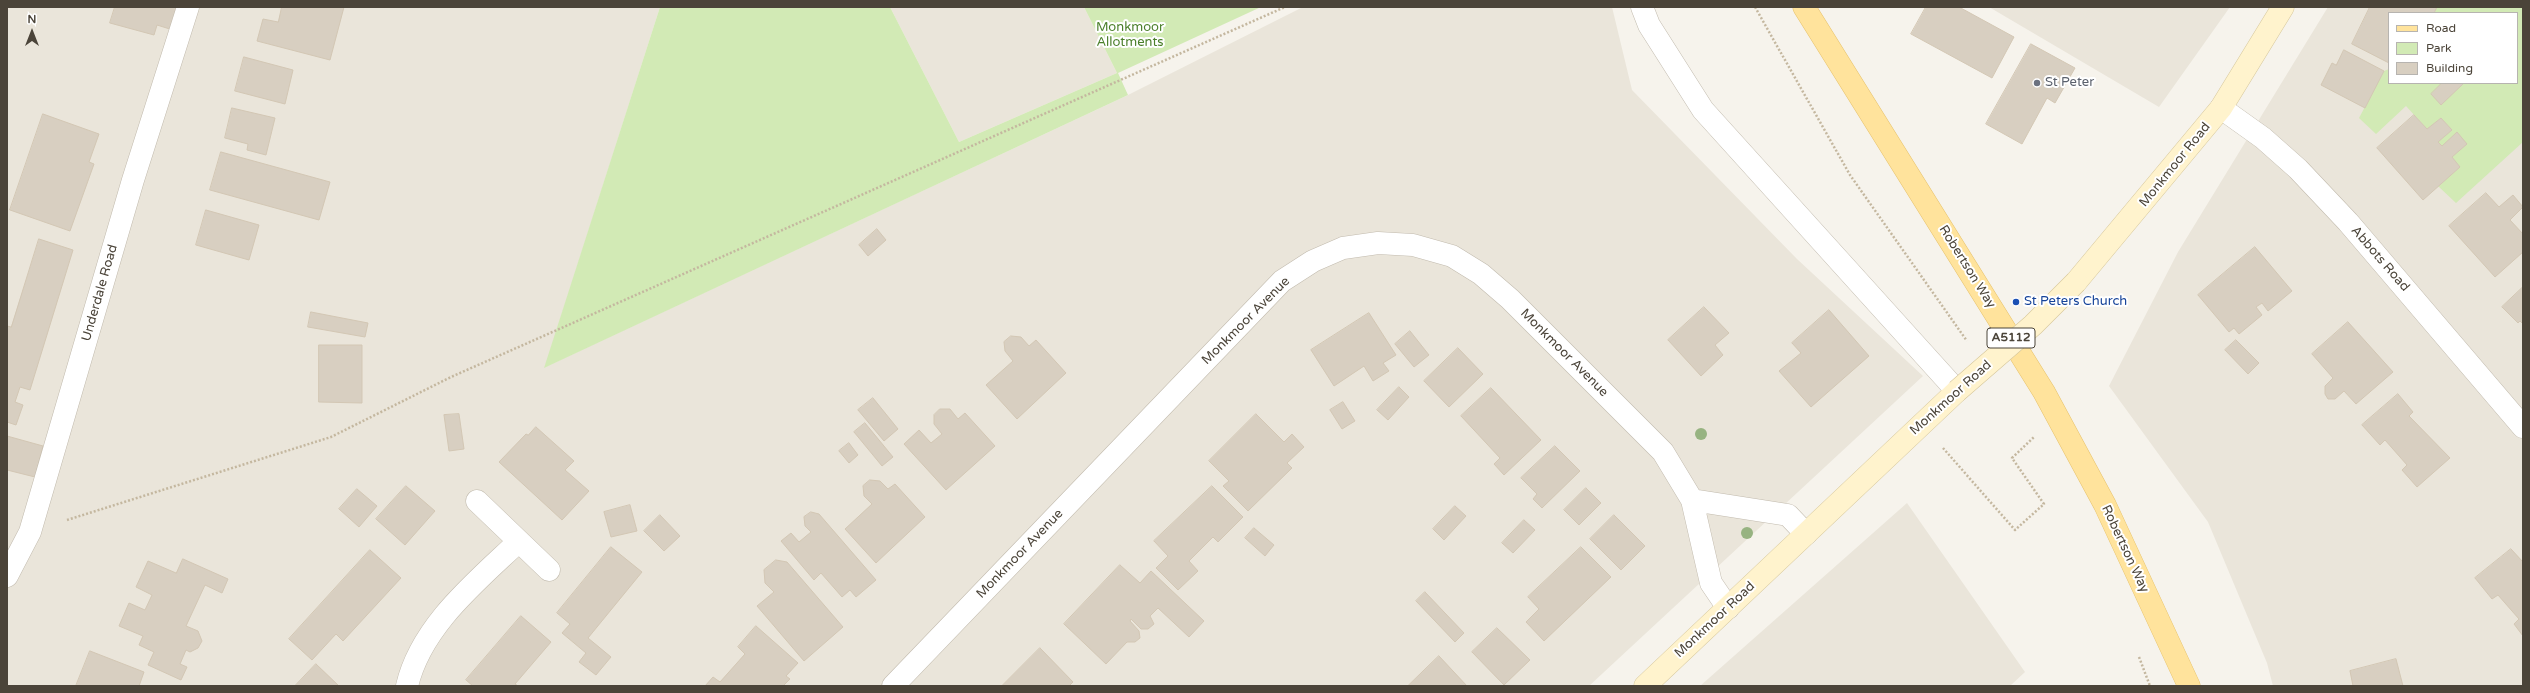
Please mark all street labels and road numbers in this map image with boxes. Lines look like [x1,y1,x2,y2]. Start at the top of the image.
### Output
street label: Monkmoor Road [2136,120,2214,210]
street label: Robertson Way [1935,223,1999,311]
street label: Abbots Road [2347,223,2413,295]
street label: Underdale Road [79,243,121,343]
street label: Monkmoor Avenue [1199,274,1293,368]
street label: Monkmoor Avenue [1517,306,1611,400]
road number: A5112 [1987,328,2035,348]
street label: Monkmoor Road [1907,357,1995,439]
street label: Robertson Way [2098,503,2152,595]
street label: Monkmoor Avenue [973,506,1067,602]
street label: Monkmoor Road [1672,579,1758,661]

